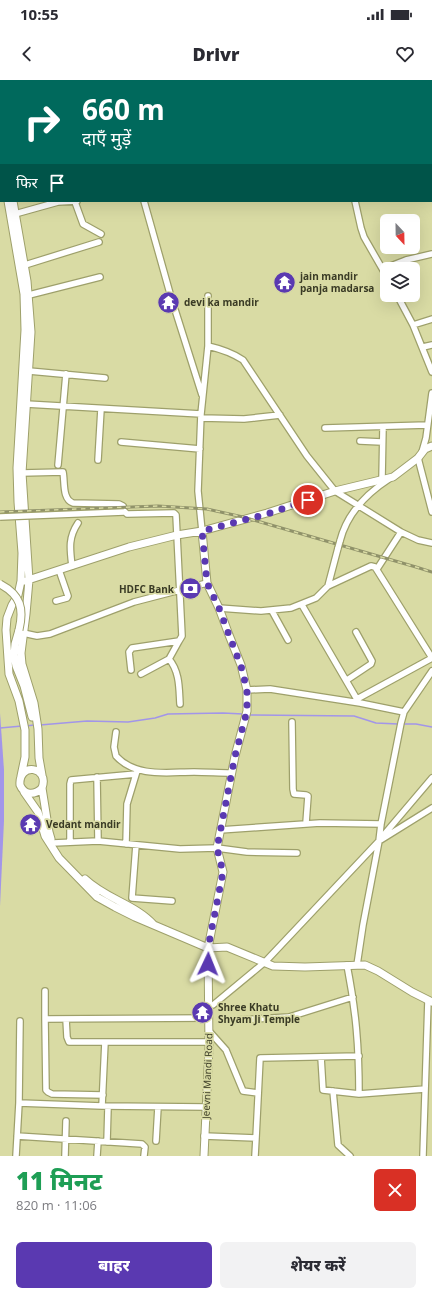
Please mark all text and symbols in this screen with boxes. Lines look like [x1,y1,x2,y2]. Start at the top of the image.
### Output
text: 10:55 [20,4,59,24]
text: Drivr [193,42,239,66]
icon: back [16,43,38,65]
icon: heart [394,43,416,65]
text: 660 m [82,90,165,128]
icon: right [16,96,68,148]
text: दाएँ मुड़ें [82,126,131,150]
text: फिर [16,172,38,192]
icon: arrive [46,172,68,194]
north arrow [380,214,420,254]
map controls [380,214,420,302]
button: layers [380,262,420,302]
temple icon: jain mandir panja madarsa [271,269,297,295]
place label: jain mandir panja madarsa [299,269,374,295]
temple icon: devi ka mandir [156,289,182,315]
place label: devi ka mandir [184,295,259,309]
pin [291,483,325,517]
icon: arrive [297,489,319,511]
bank icon: HDFC Bank [177,576,203,602]
place label: HDFC Bank [119,582,175,596]
temple icon: Vedant mandir [17,811,43,837]
place label: Vedant mandir [46,817,121,831]
position arrow [187,943,229,985]
temple icon: Shree Khatu Shyam Ji Temple [190,1000,216,1026]
place label: Shree Khatu Shyam Ji Temple [218,1000,300,1026]
street label: Jeevni Mandi Road [198,1033,215,1120]
text: 11 मिनट [16,1164,102,1197]
button: close [374,1169,416,1211]
text: 820 m · 11:06 [16,1196,97,1214]
button: बाहर [16,1242,212,1288]
button: शेयर करें [220,1242,416,1288]

